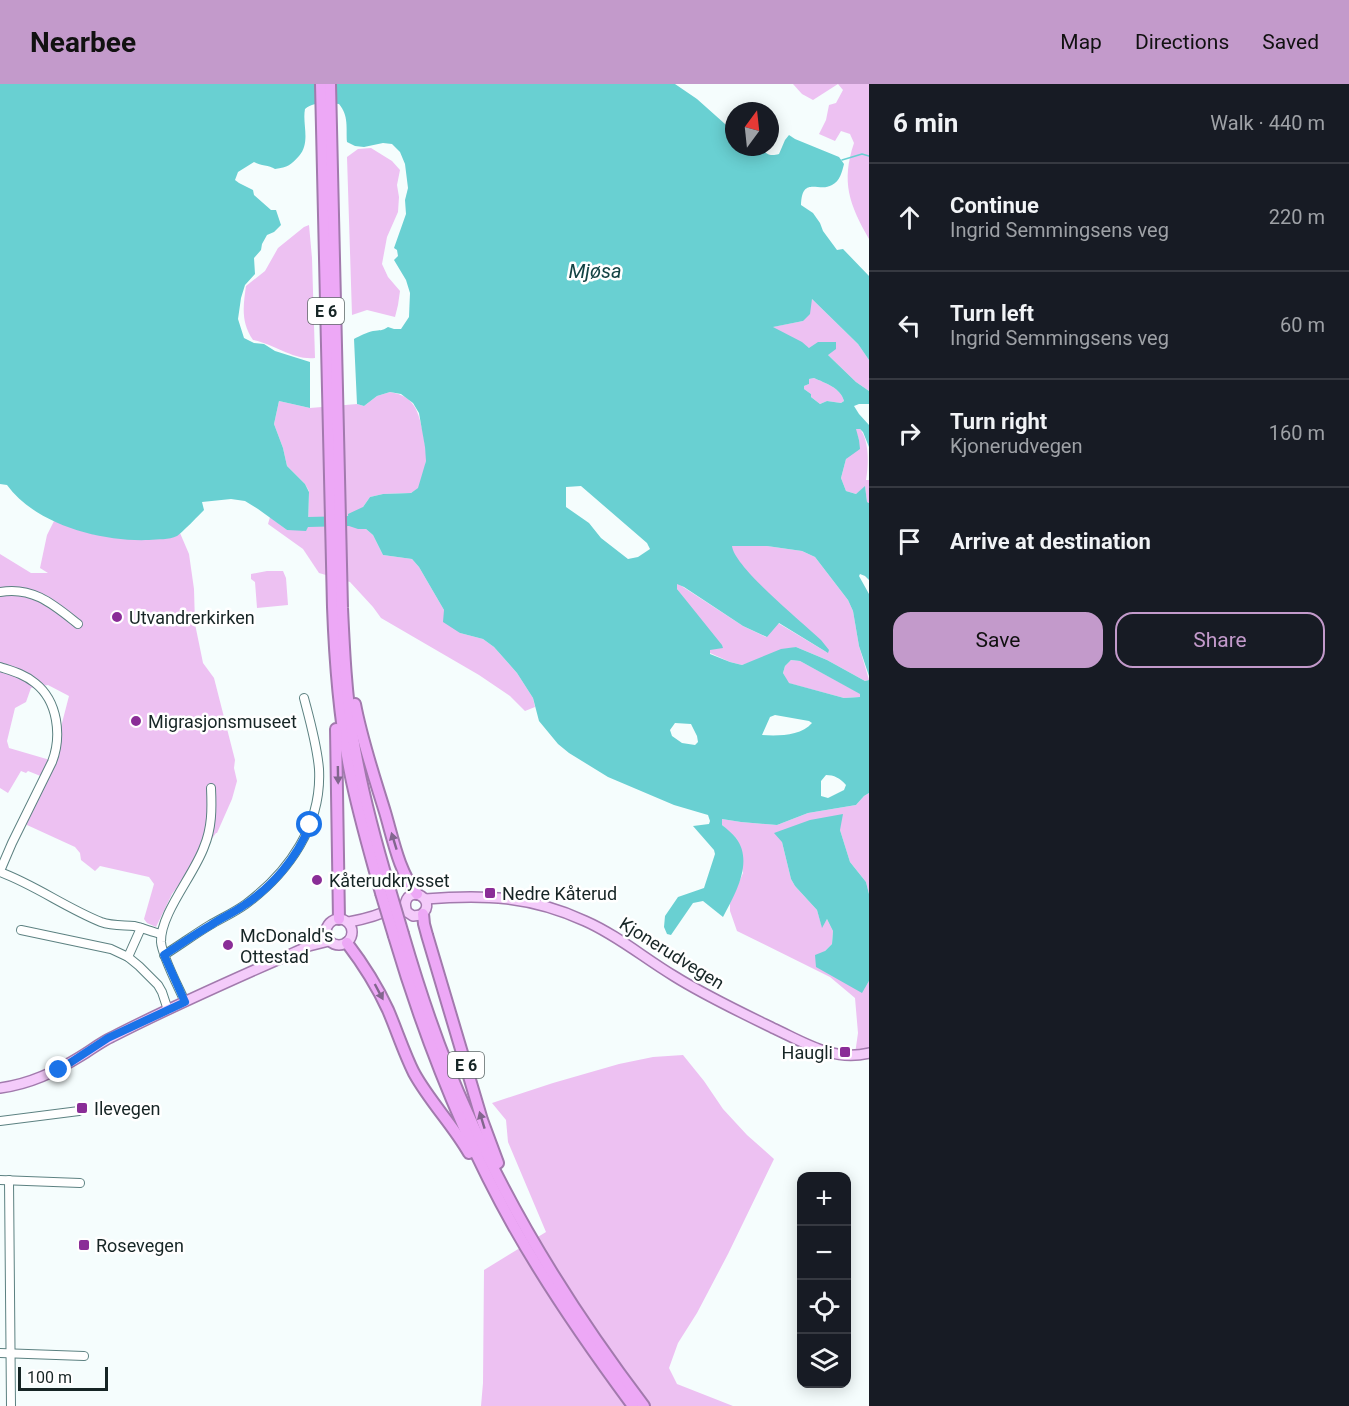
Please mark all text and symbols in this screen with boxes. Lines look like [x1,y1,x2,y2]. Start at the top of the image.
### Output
text: Nearbee [30,26,136,59]
text: Map [1060,30,1102,54]
text: Directions [1135,30,1229,54]
text: Saved [1262,30,1319,54]
north arrow [725,102,779,156]
text: 6 min [893,108,958,138]
text: Walk · 440 m [1210,111,1325,135]
text: Continue [950,193,1039,218]
icon: ahead [893,201,926,234]
text: 220 m [1269,205,1325,229]
text: Ingrid Semmingsens veg [950,218,1169,242]
water label: Mjøsa [568,259,622,283]
road number: E 6 [308,298,344,324]
text: Turn left [950,301,1034,326]
icon: left [893,309,926,342]
text: 60 m [1280,313,1325,337]
text: Ingrid Semmingsens veg [950,326,1169,350]
text: Turn right [950,409,1047,434]
icon: right [893,417,926,450]
text: 160 m [1269,421,1325,445]
text: Kjonerudvegen [950,434,1083,458]
icon: arrive [893,525,926,558]
text: Arrive at destination [950,529,1151,554]
place label: Utvandrerkirken [129,607,255,628]
marker: Utvandrerkirken [110,610,124,624]
button: Save [893,612,1103,668]
button: Share [1115,612,1325,668]
place label: Migrasjonsmuseet [148,711,297,732]
marker: Migrasjonsmuseet [129,714,143,728]
one-way arrow [333,765,343,784]
route start [296,811,322,837]
one-way arrow [389,832,398,850]
place label: Kåterudkrysset [329,870,450,891]
marker: Kåterudkrysset [310,873,324,887]
place label: Nedre Kåterud [502,883,617,904]
marker: Nedre Kåterud [483,886,497,900]
street label: Kjonerudvegen [616,912,728,994]
place label: McDonald's Ottestad [240,925,333,967]
marker: McDonald's Ottestad [221,938,235,952]
one-way arrow [374,984,384,1001]
place label: Haugli [782,1042,833,1063]
marker: Haugli [838,1045,852,1059]
road number: E 6 [448,1052,484,1078]
route end [45,1056,71,1082]
place label: Ilevegen [94,1098,160,1119]
marker: Ilevegen [75,1101,89,1115]
one-way arrow [477,1111,486,1129]
map controls [797,1172,851,1388]
button: + [797,1172,851,1226]
button: − [797,1226,851,1280]
place label: Rosevegen [96,1235,184,1256]
marker: Rosevegen [77,1238,91,1252]
button: locate [797,1280,851,1334]
button: layers [797,1334,851,1388]
scale bar [18,1364,108,1392]
text: 100 m [27,1368,72,1387]

